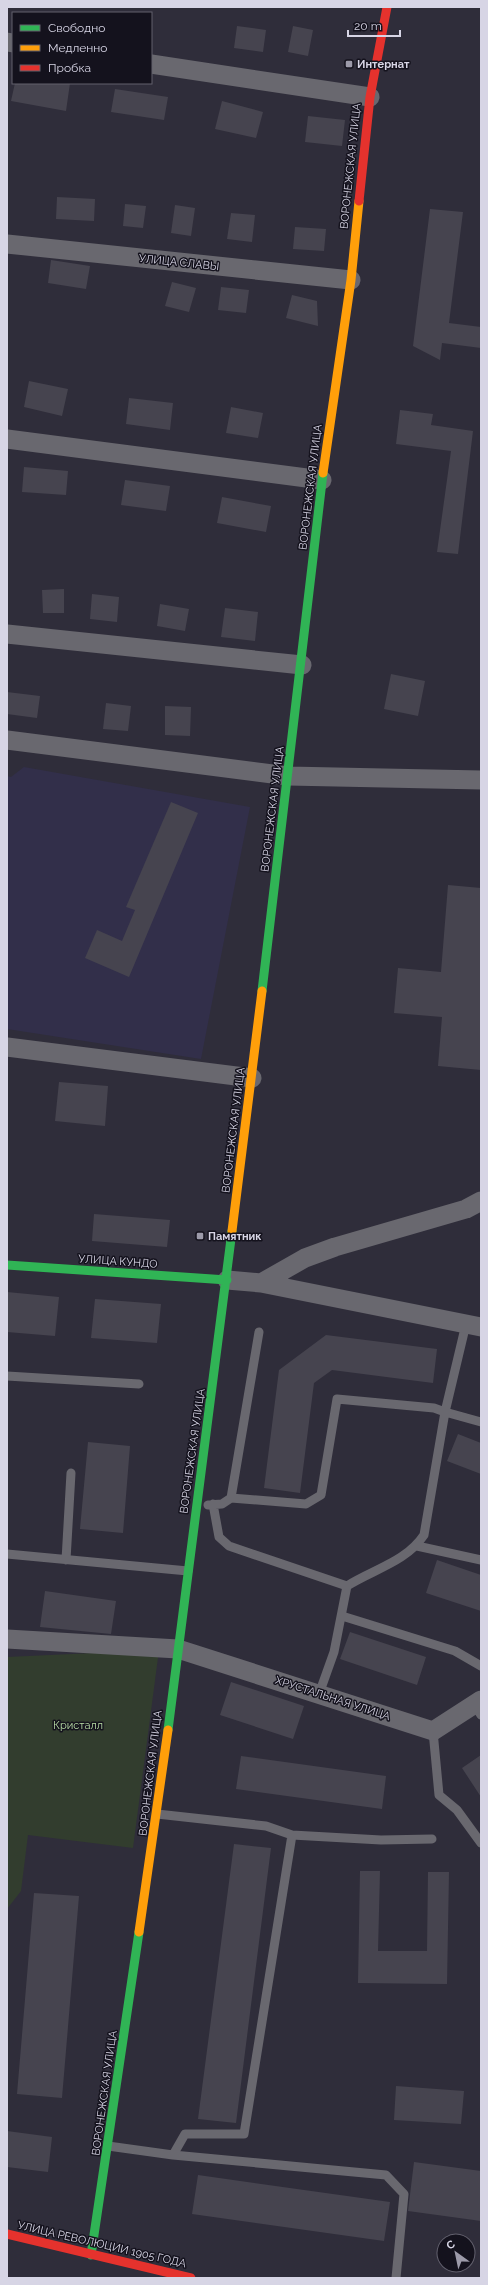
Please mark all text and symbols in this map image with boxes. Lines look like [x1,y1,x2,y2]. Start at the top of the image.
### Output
legend [12,12,152,84]
scale bar [348,12,400,38]
text: 20 m [354,19,382,33]
text: Свободно [48,21,105,35]
text: Медленно [48,41,107,55]
place label: Интернат [357,58,410,71]
marker: Интернат [344,59,354,69]
text: Пробка [48,61,91,75]
street label: ВОРОНЕЖСКАЯ УЛИЦА [337,102,364,230]
street label: УЛИЦА СЛАВЫ [138,252,220,273]
street label: ВОРОНЕЖСКАЯ УЛИЦА [296,423,325,551]
street label: ВОРОНЕЖСКАЯ УЛИЦА [258,745,287,873]
street label: ВОРОНЕЖСКАЯ УЛИЦА [219,1066,248,1194]
place label: Памятник [208,1230,262,1243]
marker: Памятник [195,1231,205,1241]
street label: УЛИЦА КУНДО [78,1252,158,1271]
street label: ВОРОНЕЖСКАЯ УЛИЦА [177,1387,208,1515]
street label: ХРУСТАЛЬНАЯ УЛИЦА [274,1674,393,1723]
street label: ВОРОНЕЖСКАЯ УЛИЦА [136,1709,165,1837]
park label: Кристалл [53,1719,103,1732]
street label: ВОРОНЕЖСКАЯ УЛИЦА [89,2029,120,2157]
street label: УЛИЦА РЕВОЛЮЦИИ 1905 ГОДА [16,2219,188,2270]
north arrow [436,2233,476,2273]
text: С [444,2237,458,2253]

